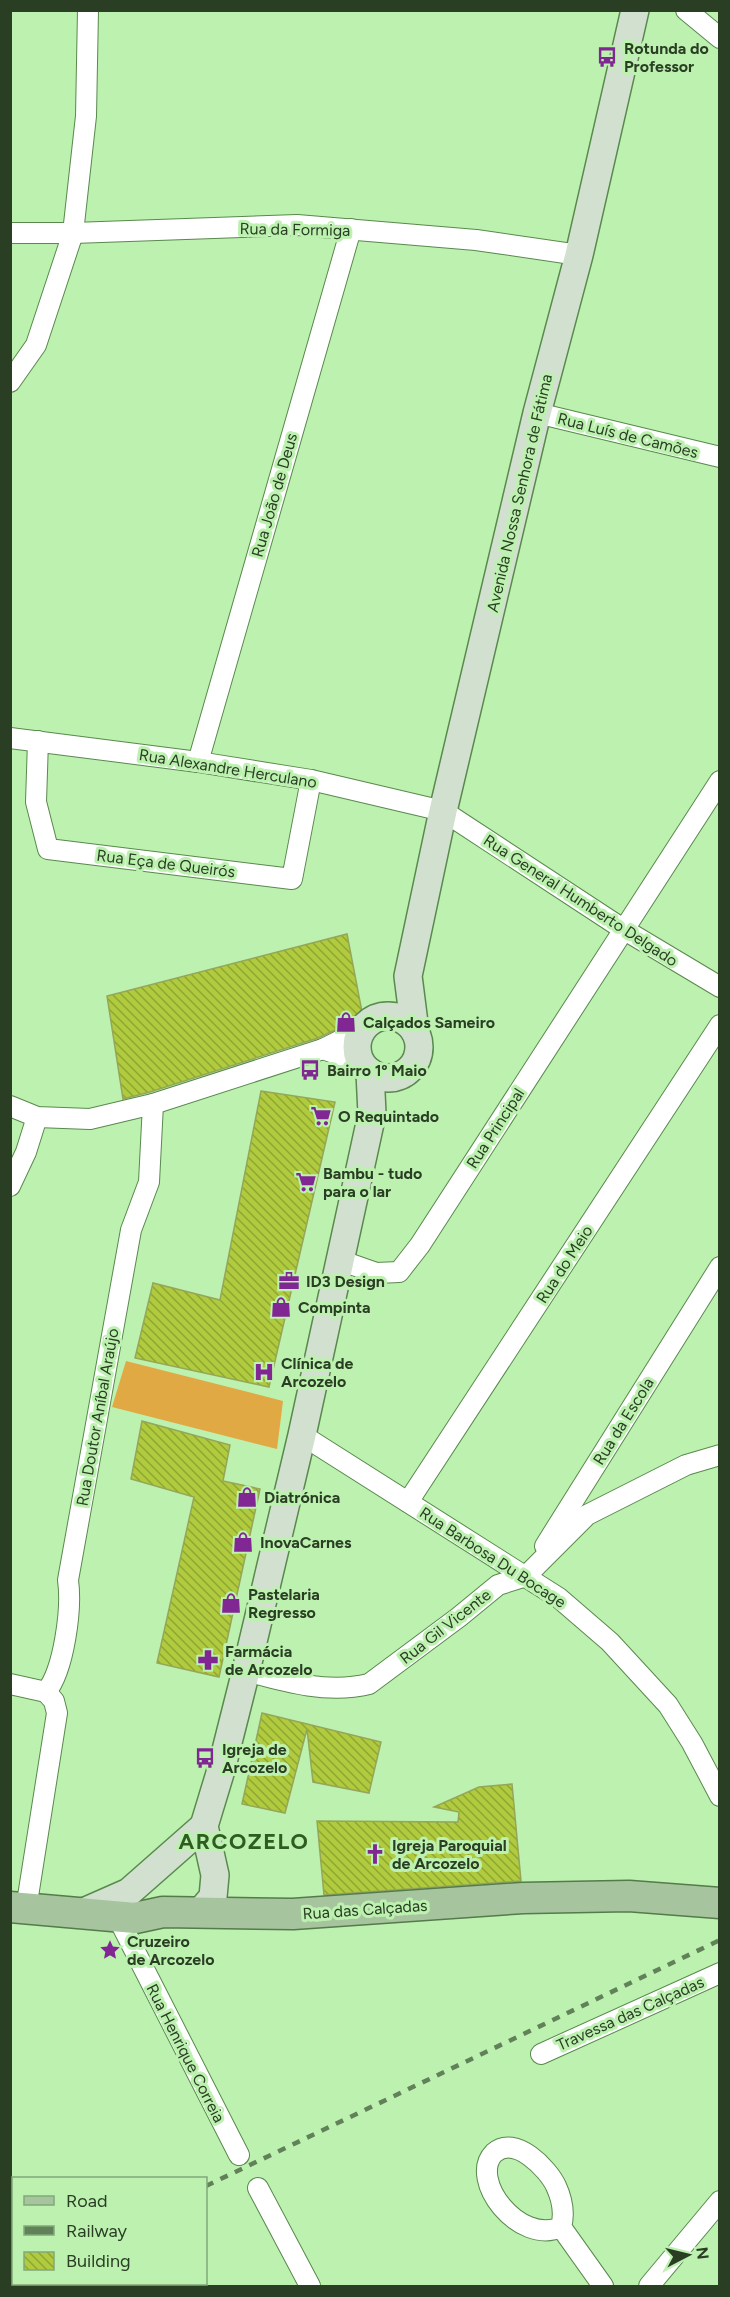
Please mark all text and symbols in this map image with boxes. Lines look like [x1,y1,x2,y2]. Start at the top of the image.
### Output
place label: Rotunda do Professor [624,39,709,76]
bus stop icon: Rotunda do Professor [595,45,619,69]
street label: Rua da Formiga [239,219,351,240]
street label: Avenida Nossa Senhora de Fátima [483,372,556,614]
street label: Rua Luís de Camões [556,409,700,462]
street label: Rua João de Deus [248,431,301,559]
street label: Rua Alexandre Herculano [138,745,318,792]
street label: Rua General Humberto Delgado [480,831,681,970]
street label: Rua Eça de Queirós [96,846,236,881]
shop icon: Calçados Sameiro [334,1010,358,1034]
place label: Calçados Sameiro [363,1013,495,1032]
bus stop icon: Bairro 1º Maio [298,1058,322,1082]
place label: Bairro 1º Maio [327,1061,427,1080]
street label: Rua Principal [462,1085,528,1172]
supermarket icon: O Requintado [309,1104,333,1128]
place label: O Requintado [338,1107,439,1126]
place label: Bambu - tudo para o lar [323,1164,422,1201]
supermarket icon: Bambu - tudo para o lar [294,1170,318,1194]
street label: Rua do Meio [532,1222,597,1307]
office icon: ID3 Design [277,1269,301,1293]
place label: ID3 Design [306,1272,385,1291]
shop icon: Compinta [269,1295,293,1319]
place label: Compinta [298,1298,371,1317]
street label: Rua Doutor Aníbal Araújo [72,1327,123,1508]
place label: Clínica de Arcozelo [281,1354,354,1391]
hospital icon: Clínica de Arcozelo [252,1360,276,1384]
street label: Rua da Escola [589,1374,658,1468]
shop icon: Diatrónica [235,1485,259,1509]
place label: Diatrónica [264,1488,340,1507]
street label: Rua Barbosa Du Bocage [416,1503,570,1612]
shop icon: InovaCarnes [231,1530,255,1554]
place label: InovaCarnes [260,1533,352,1552]
place label: Pastelaria Regresso [248,1585,320,1622]
street label: Rua Gil Vicente [396,1585,495,1668]
shop icon: Pastelaria Regresso [219,1591,243,1615]
place label: Farmácia de Arcozelo [225,1642,312,1679]
pharmacy icon: Farmácia de Arcozelo [196,1648,220,1672]
place label: Igreja de Arcozelo [222,1740,287,1777]
bus stop icon: Igreja de Arcozelo [193,1746,217,1770]
district label: ARCOZELO [179,1828,309,1855]
place label: Igreja Paroquial de Arcozelo [392,1836,507,1873]
church icon: Igreja Paroquial de Arcozelo [363,1842,387,1866]
street label: Rua das Calçadas [302,1896,428,1923]
place label: Cruzeiro de Arcozelo [127,1932,214,1969]
place icon: Cruzeiro de Arcozelo [98,1938,122,1962]
street label: Travessa das Calçadas [554,1972,707,2055]
street label: Rua Henrique Correia [142,1981,229,2126]
legend [12,2177,207,2285]
text: Road [66,2190,107,2212]
text: Railway [66,2220,128,2242]
north arrow [658,2225,718,2285]
text: N [692,2246,713,2261]
text: Building [66,2250,131,2272]

